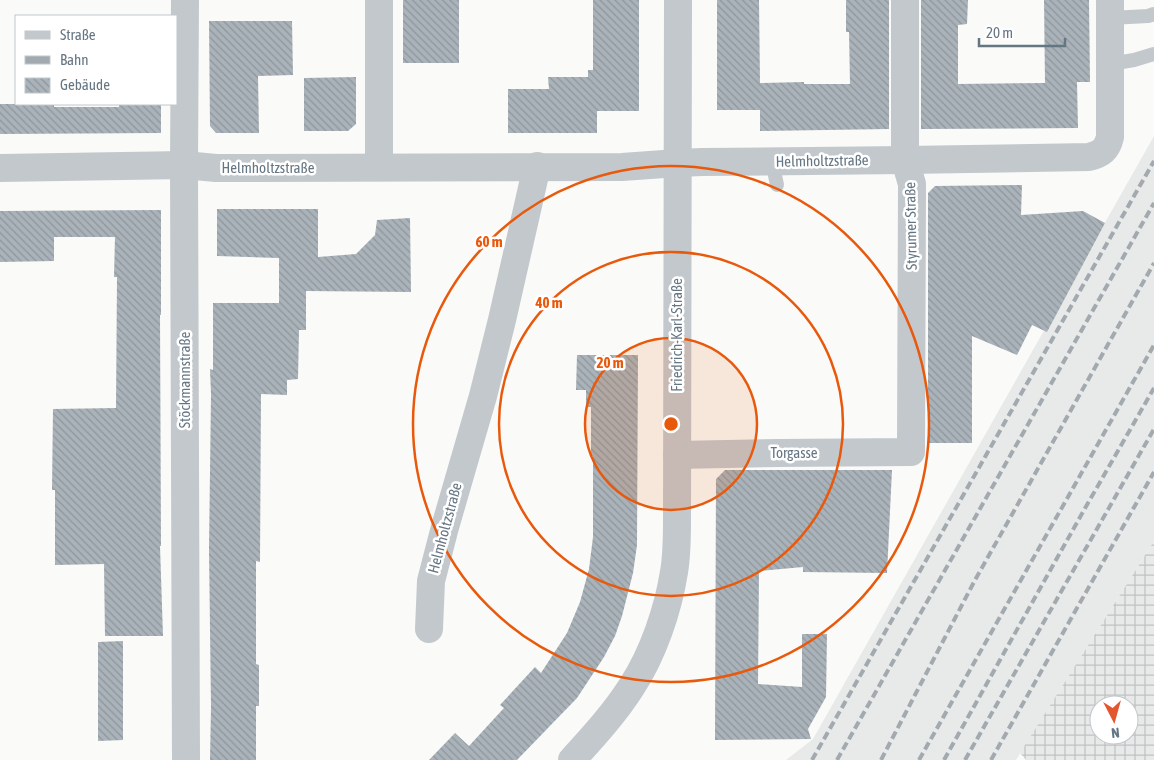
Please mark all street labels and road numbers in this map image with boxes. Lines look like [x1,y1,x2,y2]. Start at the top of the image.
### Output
street label: Helmholtzstraße [775,151,869,170]
street label: Helmholtzstraße [222,159,315,176]
street label: Styrumer Straße [901,182,920,270]
street label: Friedrich-Karl-Straße [668,278,685,392]
street label: Stöckmannstraße [176,332,193,428]
street label: Torgasse [770,444,818,461]
street label: Helmholtzstraße [424,481,465,575]

